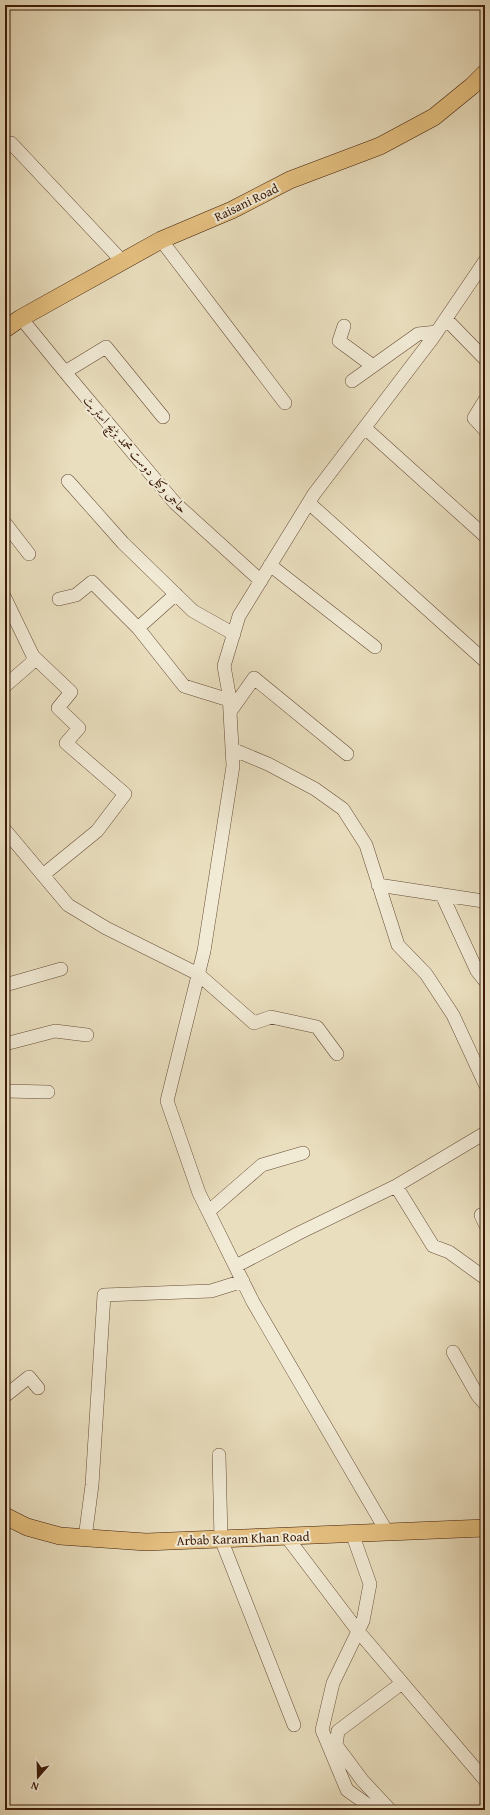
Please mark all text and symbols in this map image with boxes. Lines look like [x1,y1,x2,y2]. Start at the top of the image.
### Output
street label: Raisani Road [211,179,282,226]
street label: حاجی وکیل دوست محمد بڑیچ اسٹریٹ [77,391,192,519]
street label: Arbab Karam Khan Road [176,1527,310,1550]
north arrow [18,1757,58,1797]
text: N [28,1777,41,1795]

